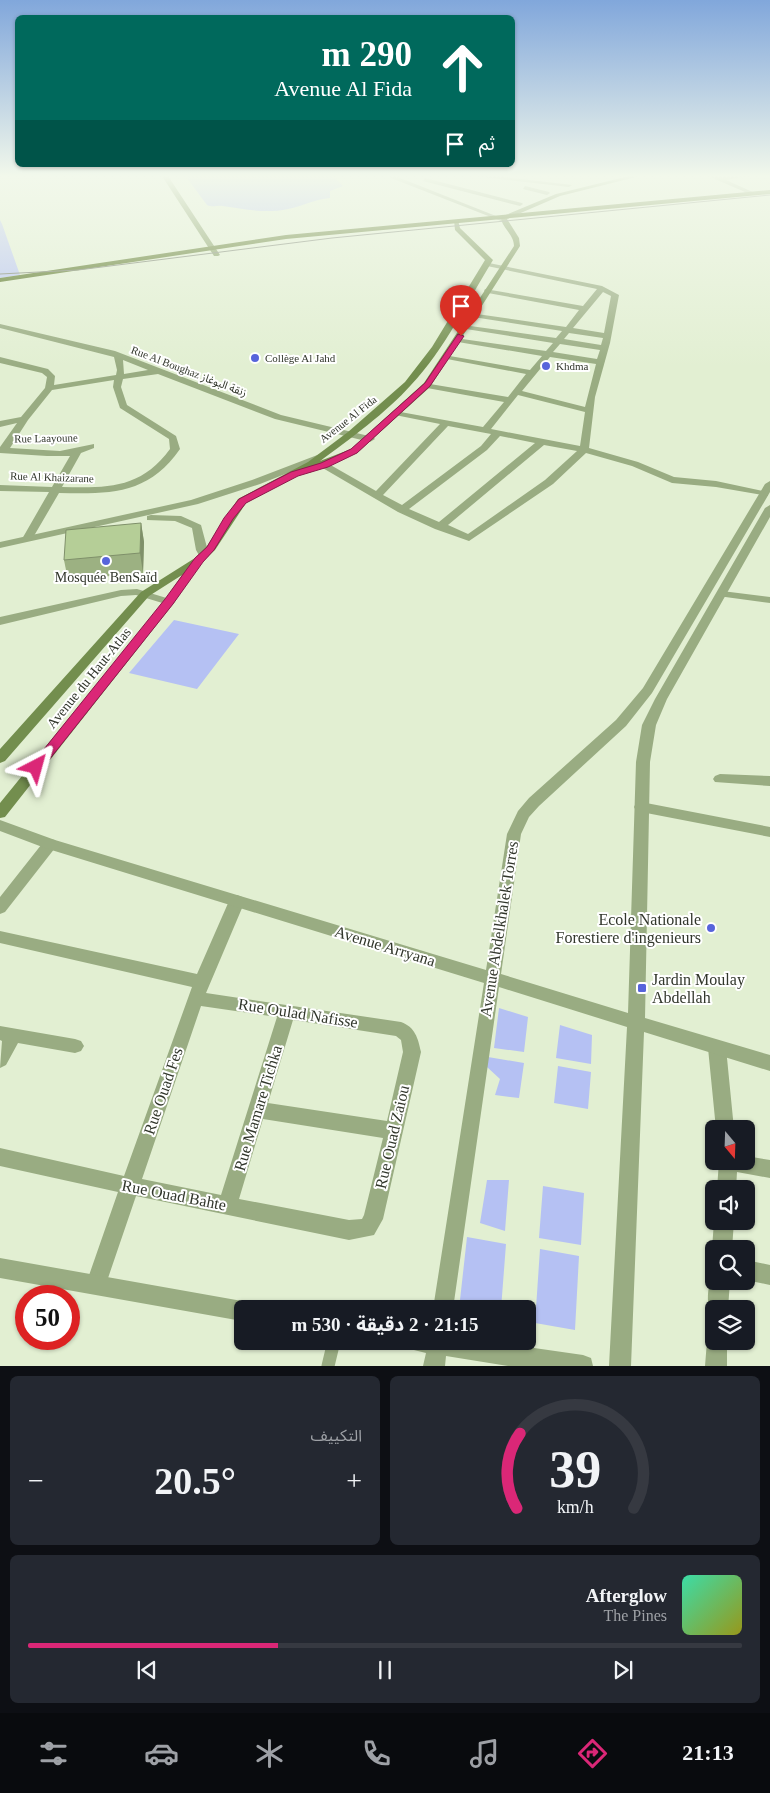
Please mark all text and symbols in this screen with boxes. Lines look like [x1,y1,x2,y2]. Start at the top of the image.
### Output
text: 290 m [322,35,412,74]
icon: ahead [430,35,495,100]
text: Avenue Al Fida [274,76,412,101]
icon: arrive [441,130,469,158]
text: ثم [479,133,495,154]
pin [440,285,482,336]
icon: arrive [447,292,475,320]
street label: Rue Al Boughaz زنقة البوغاز [129,343,249,400]
marker: Collège Al Jahd [249,352,261,364]
place label: Collège Al Jahd [265,352,336,364]
marker: Khdma [540,360,552,372]
place label: Khdma [556,360,589,372]
street label: Avenue Al Fida [317,393,379,445]
street label: Rue Laayoune [14,431,78,445]
street label: Rue Al Khaizarane [10,470,94,484]
marker: Mosquée BenSaïd [100,555,112,567]
place label: Mosquée BenSaïd [55,570,157,585]
street label: Avenue du Haut-Atlas [44,625,134,731]
position arrow [9,740,61,792]
street label: Avenue Abdelkhalek Torres [477,840,521,1018]
place label: Ecole Nationale Forestiere d'ingenieurs [555,911,701,947]
marker: Ecole Nationale Forestiere d'ingenieurs [705,922,717,934]
street label: Avenue Arryana [332,923,437,970]
place label: Jardin Moulay Abdellah [652,971,745,1006]
marker: Jardin Moulay Abdellah [636,982,648,994]
street label: Rue Oulad Nafisse [237,995,359,1031]
street label: Rue Mamare Tichka [231,1043,285,1173]
street label: Rue Ouad Fes [140,1045,186,1137]
street label: Rue Ouad Zaiou [372,1084,412,1190]
north arrow [705,1120,755,1170]
map controls [705,1120,755,1350]
street label: Rue Ouad Bahte [120,1177,228,1213]
button: sound [705,1180,755,1230]
button: search [705,1240,755,1290]
speed limit sign: 50 [15,1285,80,1350]
button: layers [705,1300,755,1350]
text: 21:15 · 2 دقيقة · 530 m [291,1314,479,1335]
text: التكييف [310,1427,362,1444]
text: 39 [549,1441,601,1498]
text: 20.5° [154,1460,236,1502]
text: − [28,1465,44,1496]
text: + [346,1465,362,1496]
text: km/h [557,1497,593,1517]
text: Afterglow [586,1585,667,1606]
text: The Pines [603,1607,667,1624]
icon: previous [133,1656,161,1684]
icon: pause [371,1656,399,1684]
icon: next [609,1656,637,1684]
icon: filters [36,1736,71,1771]
icon: car [144,1736,179,1771]
icon: climate [252,1736,287,1771]
icon: phone [359,1736,394,1771]
icon: music [467,1736,502,1771]
icon: directions [575,1736,610,1771]
text: 21:13 [682,1740,734,1765]

